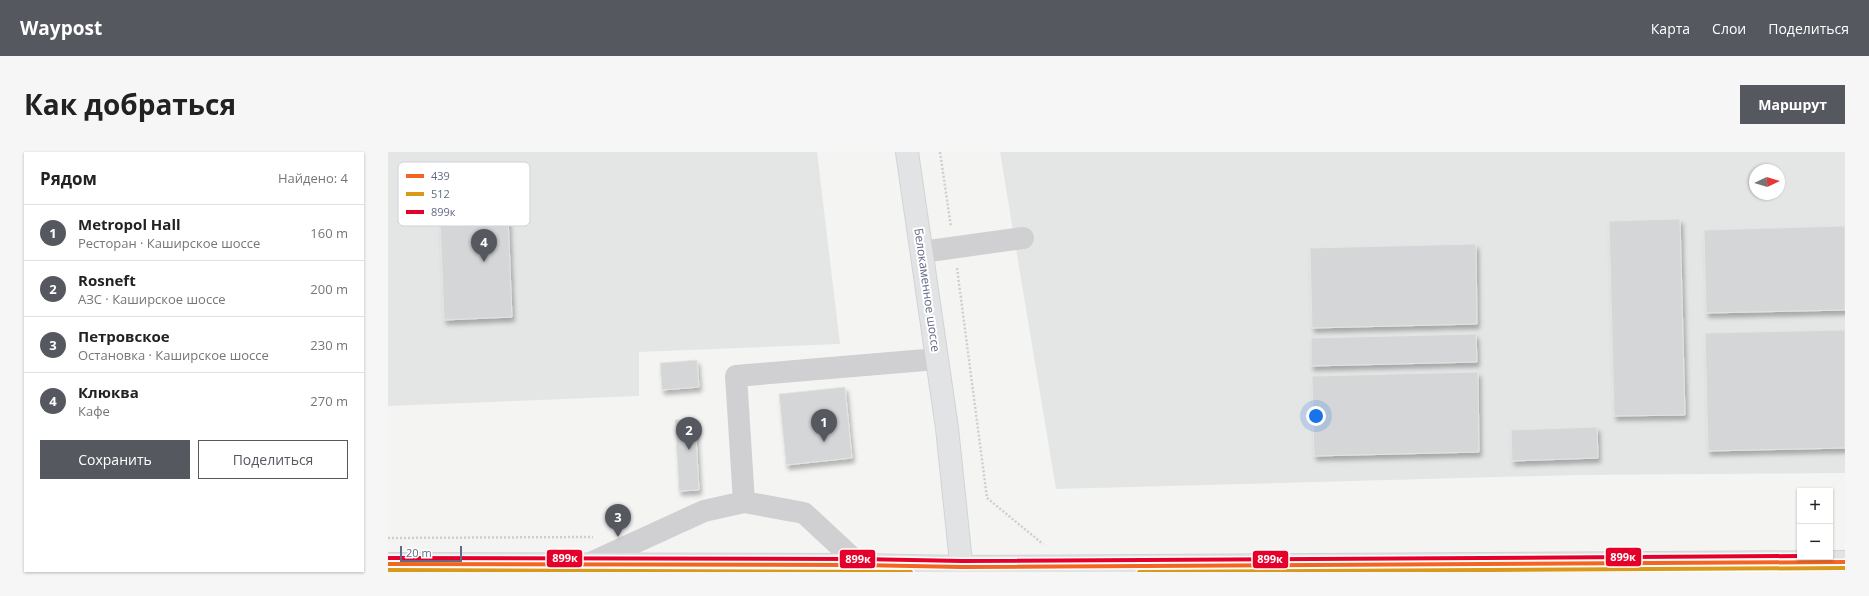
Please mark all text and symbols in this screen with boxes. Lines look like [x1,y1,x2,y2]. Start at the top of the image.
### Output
text: Waypost [20,15,102,41]
text: Карта [1651,19,1690,38]
text: Слои [1712,19,1746,38]
text: Поделиться [1768,19,1849,38]
text: Как добраться [24,85,236,123]
button: Маршрут [1740,85,1845,124]
legend [398,162,530,226]
north arrow [1749,164,1785,200]
text: Рядом [40,167,97,190]
text: 439 [431,168,450,183]
text: Найдено: 4 [278,169,348,187]
text: 512 [431,186,450,201]
text: 899к [431,204,456,219]
text: Metropol Hall [78,214,181,234]
text: 1 [49,224,57,242]
text: 160 m [310,224,348,242]
street label: Белокаменное шоссе [910,227,945,353]
pin: 4 [471,229,497,262]
text: Ресторан · Каширское шоссе [78,234,260,252]
text: Rosneft [78,270,136,290]
text: 2 [49,280,57,298]
text: 200 m [310,280,348,298]
text: АЗС · Каширское шоссе [78,290,226,308]
text: Петровское [78,326,170,346]
text: 3 [49,336,57,354]
text: 230 m [310,336,348,354]
text: Остановка · Каширское шоссе [78,346,269,364]
text: Клюква [78,382,139,402]
text: 4 [49,392,57,410]
text: 270 m [310,392,348,410]
text: Кафе [78,402,110,420]
your location [1306,406,1326,426]
pin: 1 [811,409,837,442]
pin: 2 [676,417,702,450]
button: Сохранить [40,440,190,479]
button: Поделиться [198,440,348,479]
map controls [1797,488,1833,560]
button: + [1797,488,1833,524]
pin: 3 [605,504,631,537]
button: − [1797,524,1833,560]
scale bar [400,544,462,563]
text: 20 m [406,545,432,560]
line badge: 899к [1605,547,1642,567]
line badge: 899к [546,549,583,568]
line badge: 899к [839,549,876,569]
text: 899к [1610,549,1636,564]
text: 899к [552,550,578,565]
line badge: 899к [1252,550,1289,569]
text: 899к [845,551,871,566]
text: 899к [1257,551,1283,566]

